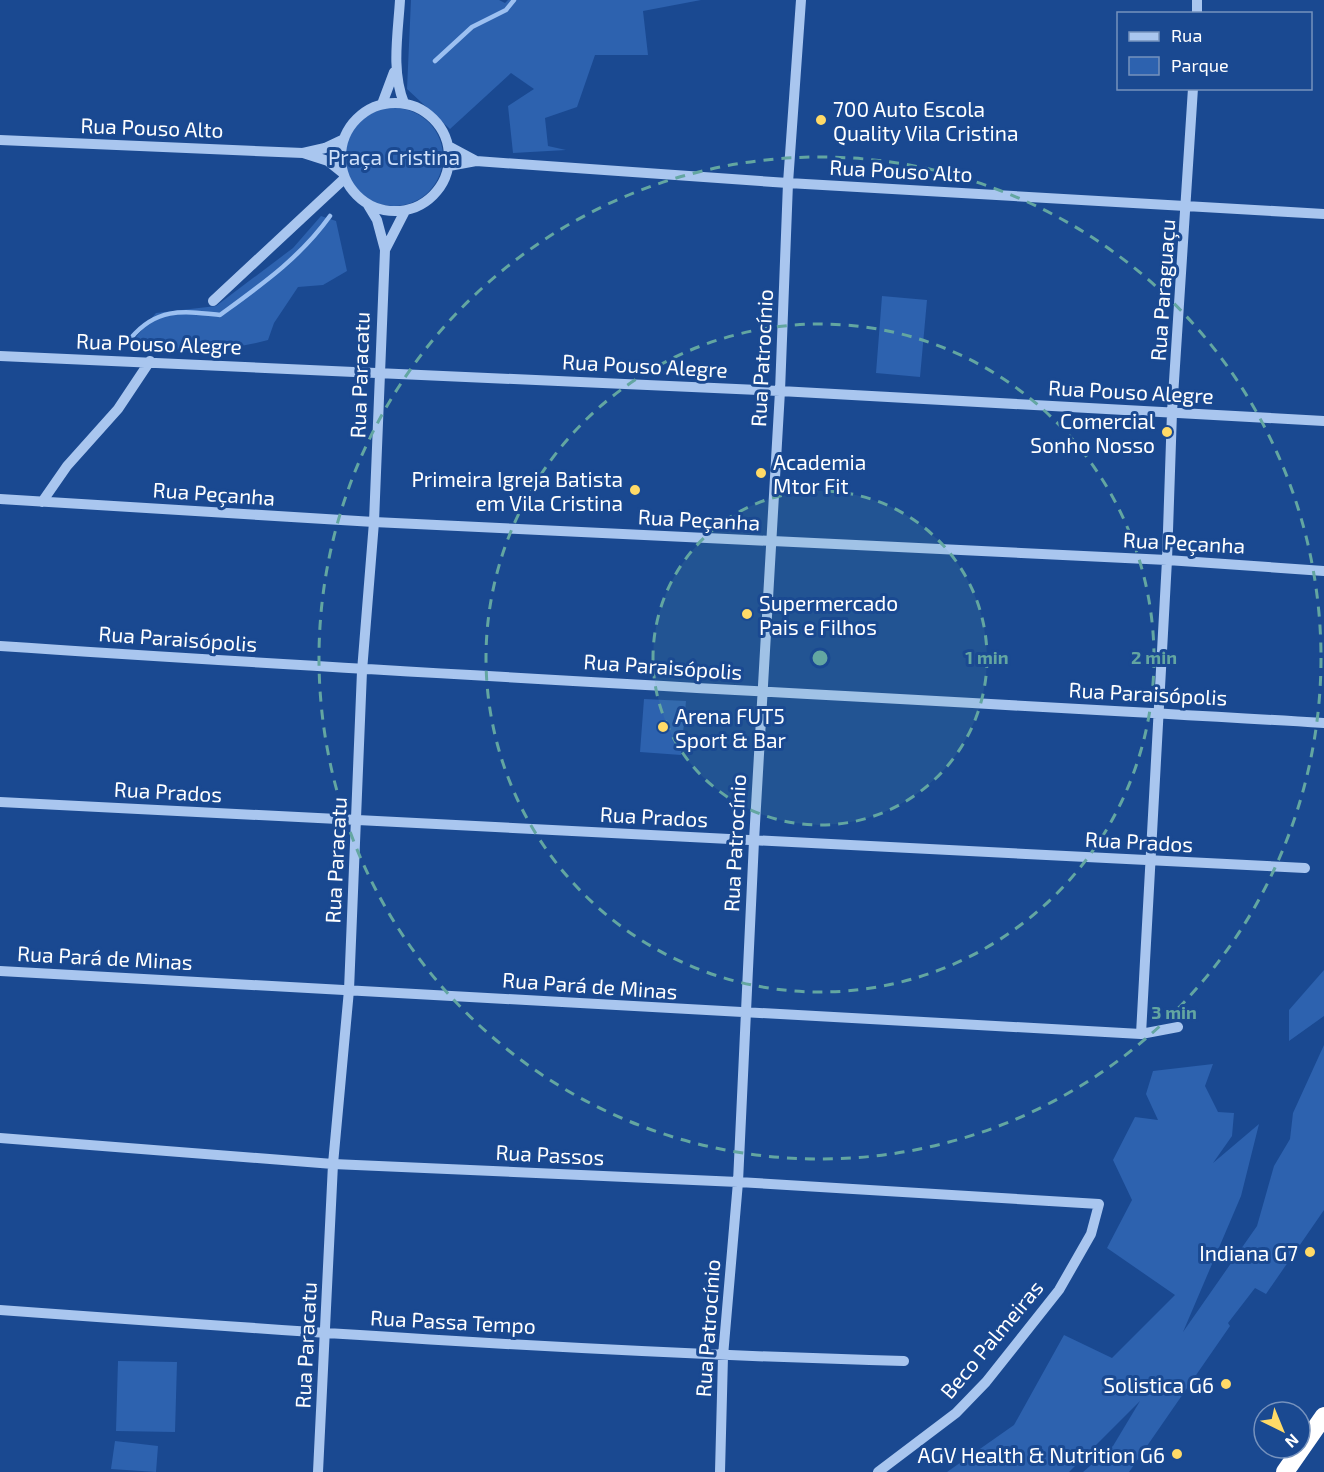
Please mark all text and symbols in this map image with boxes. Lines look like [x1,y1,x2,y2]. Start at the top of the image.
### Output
legend [1117,12,1312,90]
text: Rua [1171,24,1202,46]
text: Parque [1171,54,1229,76]
place label: 700 Auto Escola Quality Vila Cristina [833,96,1018,146]
street label: Rua Pouso Alto [80,112,224,142]
marker: 700 Auto Escola Quality Vila Cristina [814,113,828,127]
park label: Praça Cristina [328,144,460,171]
street label: Rua Pouso Alto [829,154,973,186]
street label: Rua Paraguaçu [1145,218,1181,362]
street label: Rua Patrocínio [745,288,777,428]
street label: Rua Paracatu [344,311,374,439]
street label: Rua Pouso Alegre [76,328,242,358]
street label: Rua Pouso Alegre [562,348,728,382]
street label: Rua Pouso Alegre [1048,374,1214,408]
place label: Comercial Sonho Nosso [1030,408,1156,457]
marker: Comercial Sonho Nosso [1160,425,1174,439]
place label: Academia Mtor Fit [773,449,866,498]
place label: Primeira Igreja Batista em Vila Cristina [411,466,623,515]
marker: Academia Mtor Fit [754,466,768,480]
street label: Rua Peçanha [152,476,276,512]
marker: Primeira Igreja Batista em Vila Cristina [628,483,642,497]
street label: Rua Peçanha [637,503,761,537]
street label: Rua Peçanha [1122,526,1246,560]
place label: Supermercado Pais e Filhos [759,590,898,639]
marker: Supermercado Pais e Filhos [740,607,754,621]
street label: Rua Paraisópolis [98,620,258,656]
text: 1 min [965,646,1009,668]
text: 2 min [1131,646,1177,668]
street label: Rua Paraisópolis [583,648,743,684]
centre of rings [810,648,830,668]
street label: Rua Paraisópolis [1068,676,1228,710]
place label: Arena FUT5 Sport & Bar [675,703,786,752]
marker: Arena FUT5 Sport & Bar [656,720,670,734]
street label: Rua Patrocínio [718,773,750,913]
street label: Rua Prados [113,776,223,806]
street label: Rua Paracatu [319,796,351,924]
street label: Rua Prados [599,801,709,831]
street label: Rua Prados [1084,826,1194,856]
street label: Rua Pará de Minas [17,940,193,974]
street label: Rua Pará de Minas [502,966,678,1004]
text: 3 min [1151,1001,1197,1023]
street label: Rua Passos [495,1139,605,1169]
place label: Indiana G7 [1199,1240,1298,1265]
marker: Indiana G7 [1303,1245,1317,1259]
street label: Rua Patrocínio [690,1258,724,1398]
street label: Beco Palmeiras [934,1275,1048,1403]
street label: Rua Paracatu [289,1281,321,1409]
street label: Rua Passa Tempo [370,1304,536,1338]
place label: Solistica G6 [1103,1372,1214,1397]
marker: Solistica G6 [1219,1377,1233,1391]
north arrow [1252,1400,1312,1460]
text: N [1282,1430,1303,1452]
place label: AGV Health & Nutrition G6 [918,1442,1165,1467]
marker: AGV Health & Nutrition G6 [1170,1447,1184,1461]

